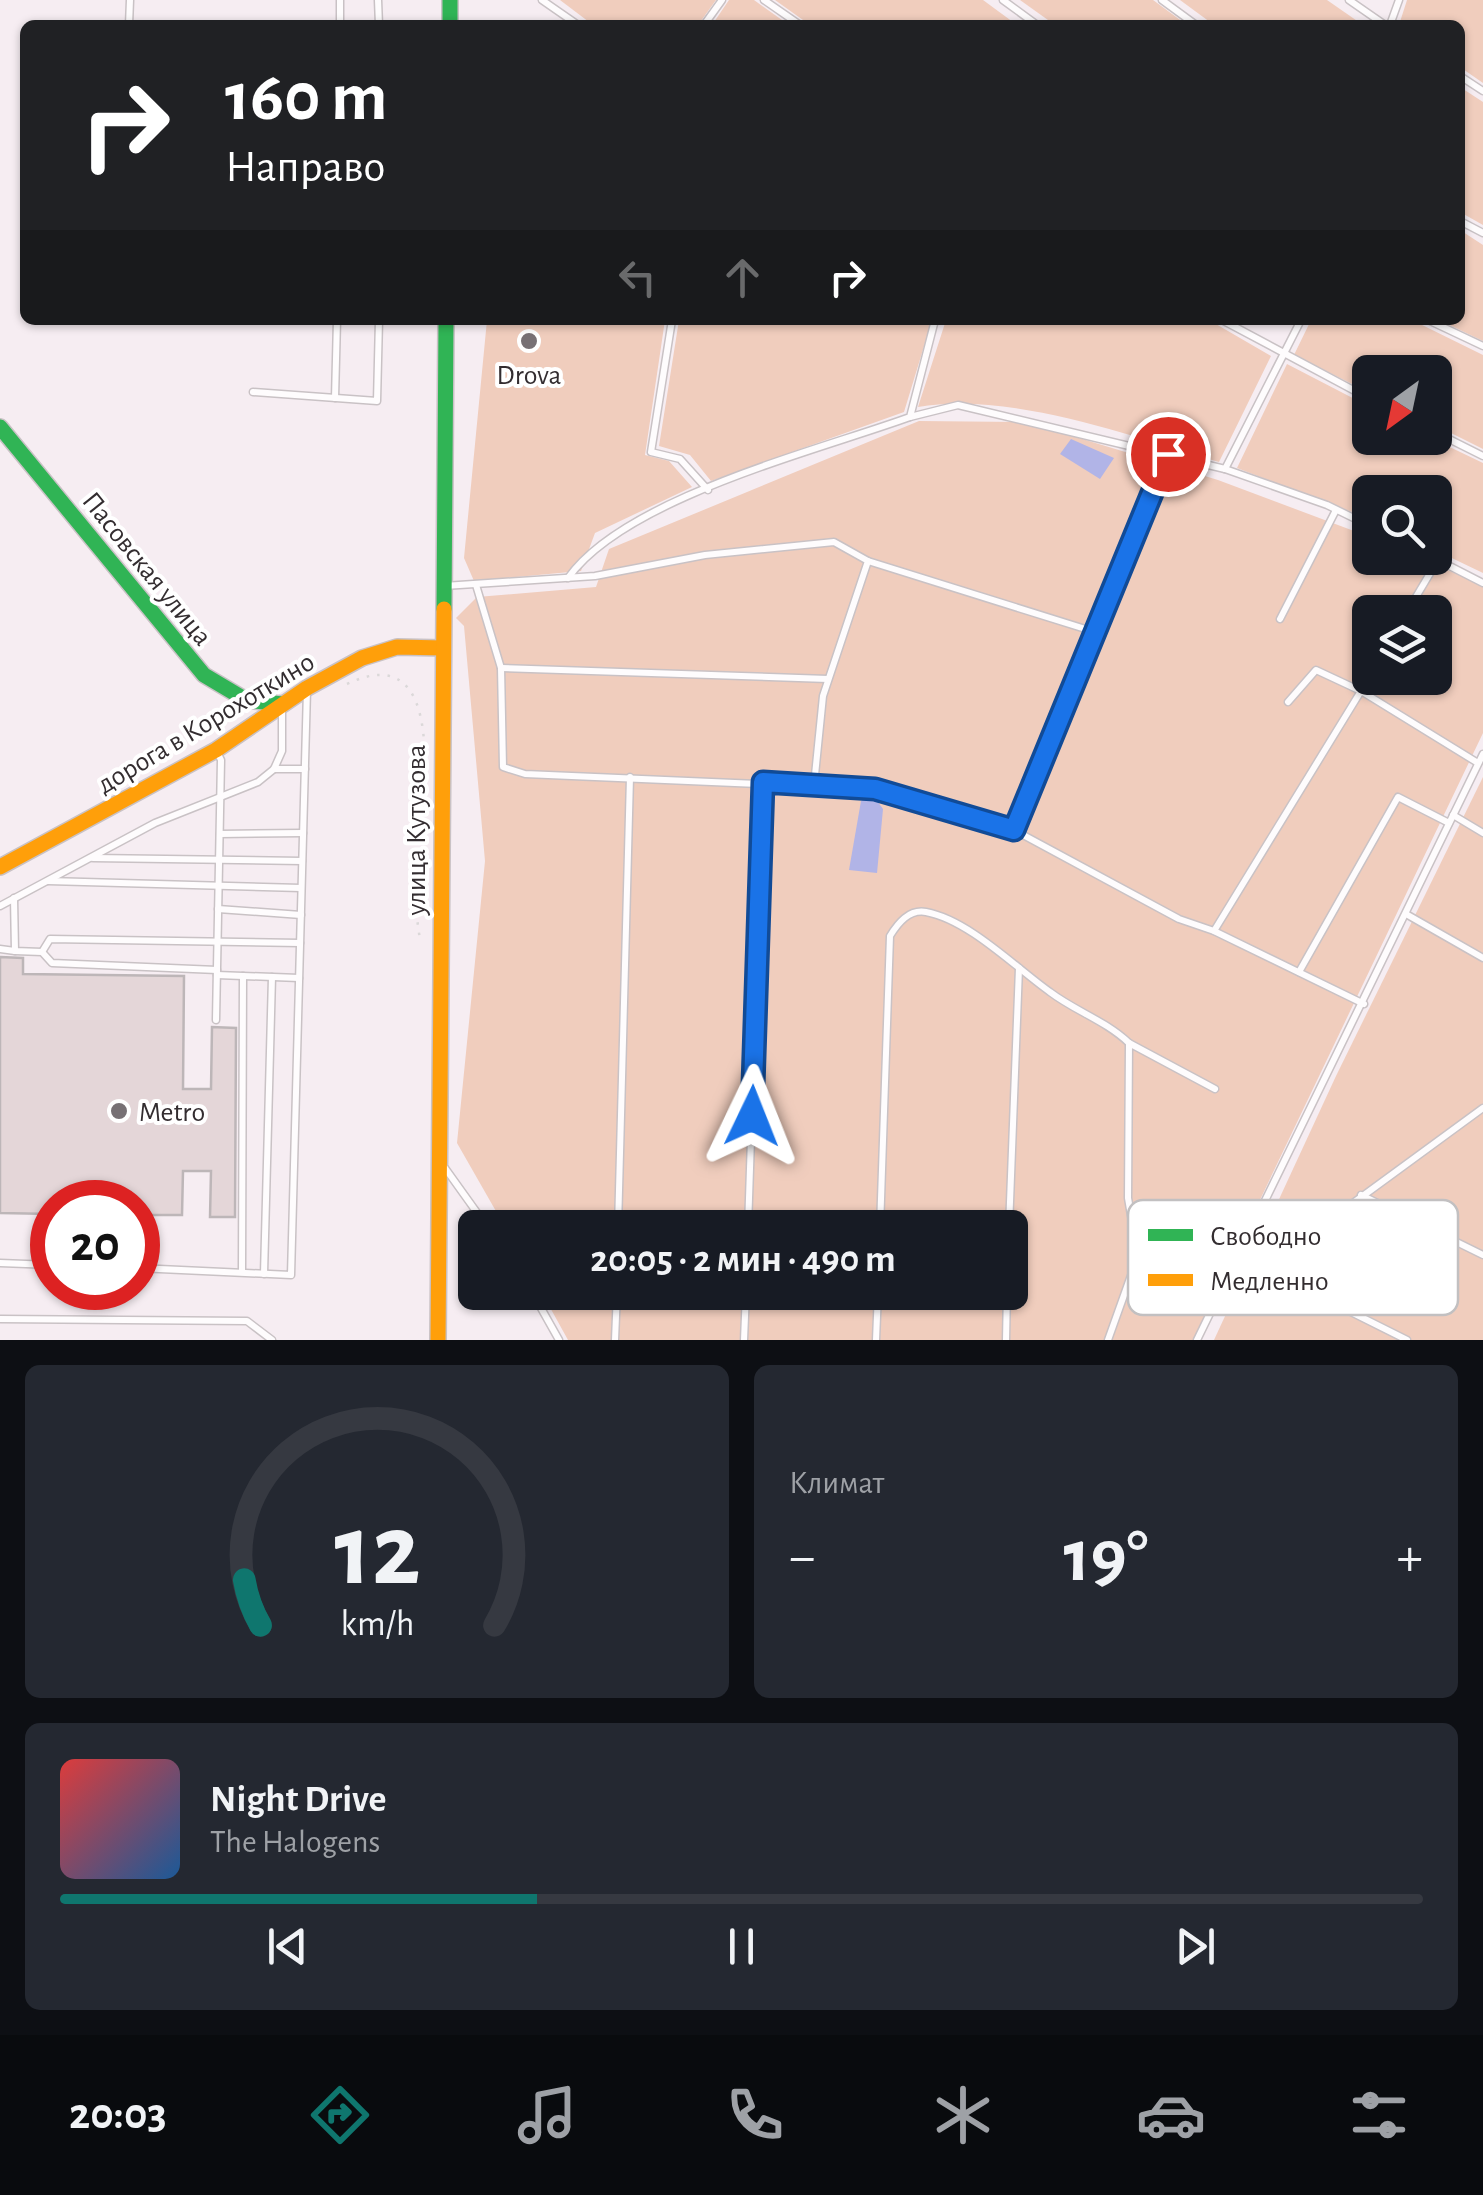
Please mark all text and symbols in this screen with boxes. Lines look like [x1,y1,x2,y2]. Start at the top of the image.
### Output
icon: right [60,60,190,190]
text: 160 m [225,63,388,133]
text: Направо [225,145,385,190]
icon: left [610,250,665,305]
icon: ahead [715,250,770,305]
icon: right [820,250,875,305]
marker: Drova [518,330,540,352]
north arrow [1352,355,1452,455]
map controls [1352,355,1452,695]
place label: Drova [497,362,561,390]
pin [1126,412,1211,497]
icon: arrive [1141,427,1196,482]
button: search [1352,475,1452,575]
street label: Пасовская улица [76,487,217,651]
button: layers [1352,595,1452,695]
street label: дорога в Корохоткино [93,648,319,799]
street label: улица Кутузова [403,744,431,917]
position arrow [700,1064,804,1168]
place label: Metro [139,1099,205,1127]
marker: Metro [108,1100,130,1122]
speed limit sign: 20 [30,1180,160,1310]
legend [1128,1200,1458,1315]
text: Свободно [1210,1223,1321,1251]
text: 20:05 · 2 мин · 490 m [590,1241,896,1279]
text: Медленно [1210,1268,1329,1296]
text: Климат [789,1467,884,1499]
text: 12 [334,1500,420,1604]
text: 19° [1063,1520,1149,1595]
text: − [789,1530,815,1585]
text: + [1397,1530,1423,1585]
text: km/h [340,1606,414,1642]
text: Night Drive [210,1781,386,1819]
text: The Halogens [210,1826,380,1858]
icon: previous [260,1919,315,1974]
icon: pause [714,1919,769,1974]
icon: next [1168,1919,1223,1974]
icon: directions [305,2080,375,2150]
icon: music [512,2080,582,2150]
icon: phone [720,2080,790,2150]
icon: climate [928,2080,998,2150]
icon: car [1136,2080,1206,2150]
icon: filters [1344,2080,1414,2150]
text: 20:03 [69,2092,167,2137]

